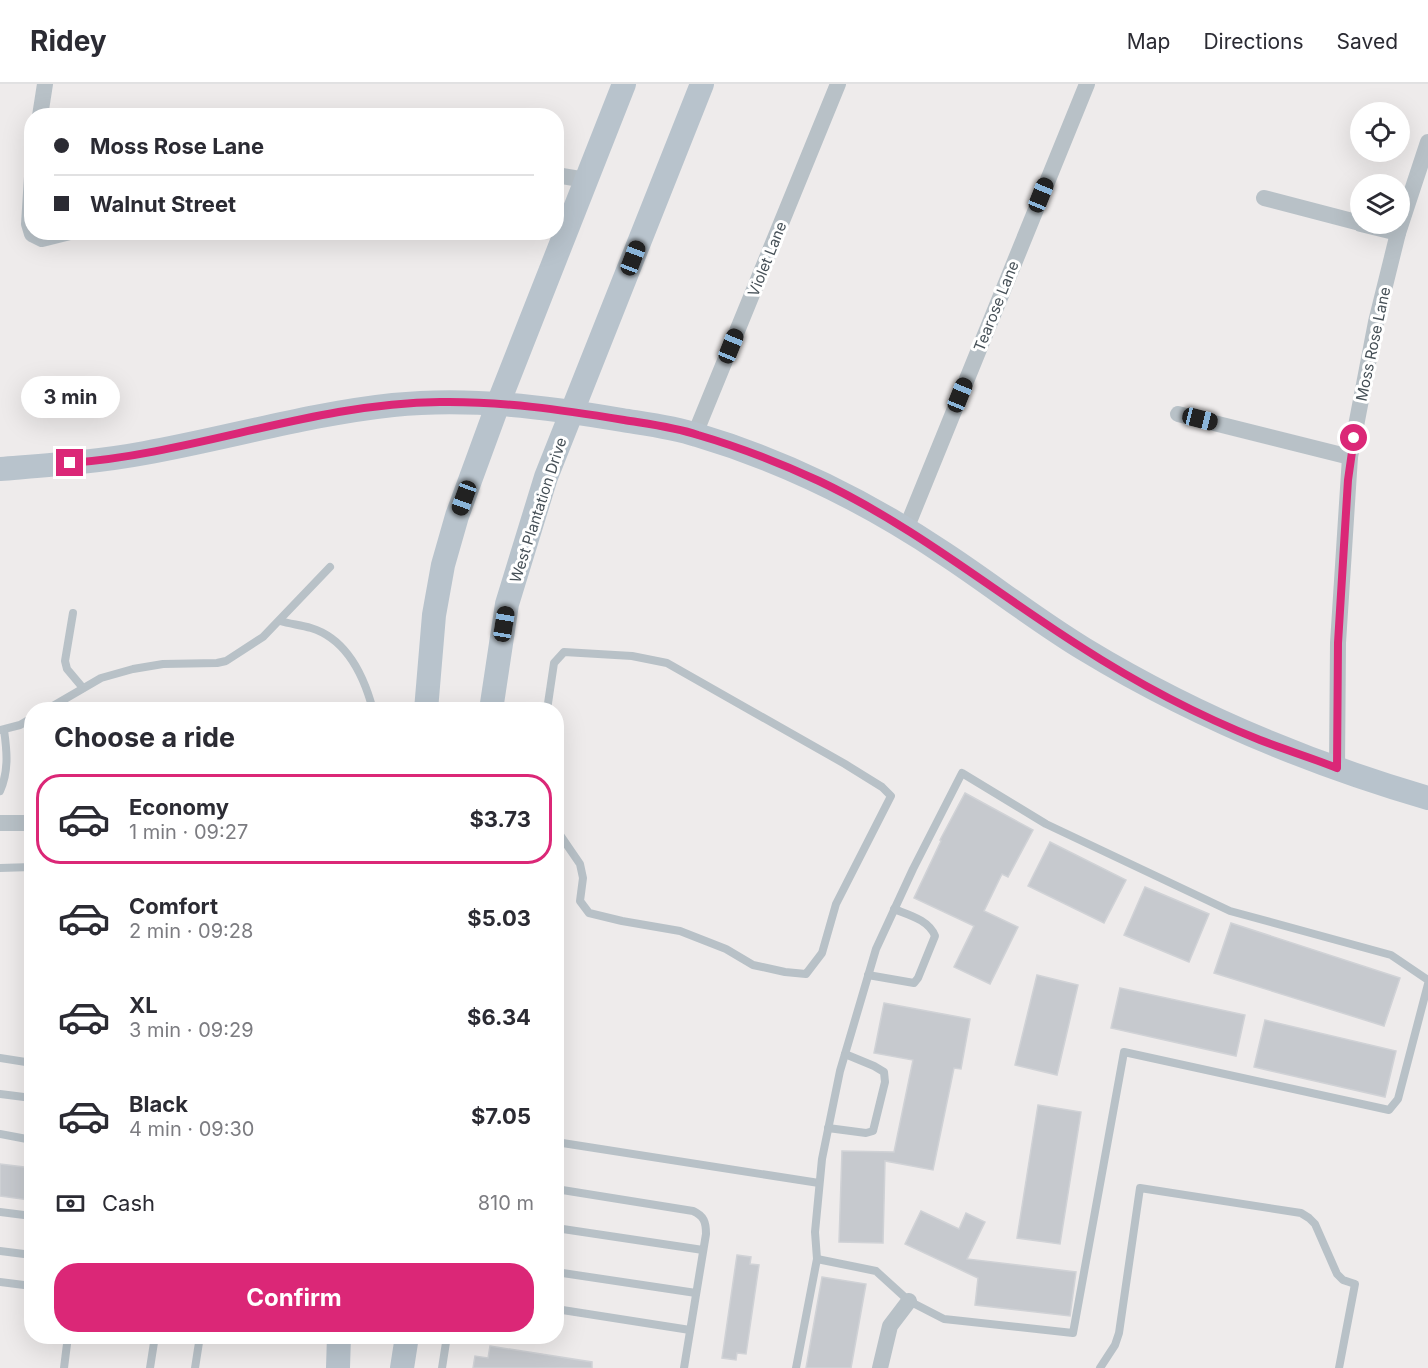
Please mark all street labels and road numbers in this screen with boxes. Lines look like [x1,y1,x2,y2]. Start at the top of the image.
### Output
street label: Violet Lane [743,219,791,299]
street label: Tearose Lane [969,258,1023,354]
street label: Moss Rose Lane [1352,285,1394,403]
street label: West Plantation Drive [506,435,570,585]

